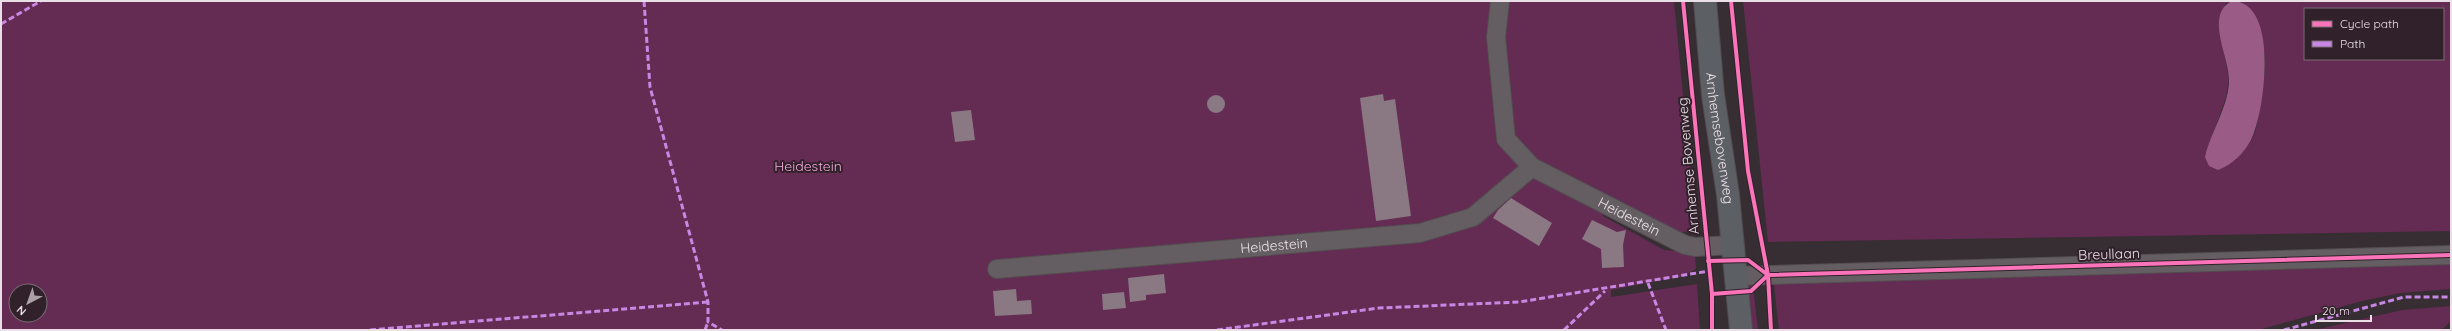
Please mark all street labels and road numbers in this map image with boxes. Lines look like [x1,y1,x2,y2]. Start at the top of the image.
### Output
street label: Arnhemsebovenweg [1702,71,1738,205]
street label: Arnhemse Bovenweg [1673,97,1703,235]
street label: Heidestein [1595,193,1663,240]
street label: Heidestein [1240,234,1308,257]
street label: Breullaan [2078,244,2140,264]

